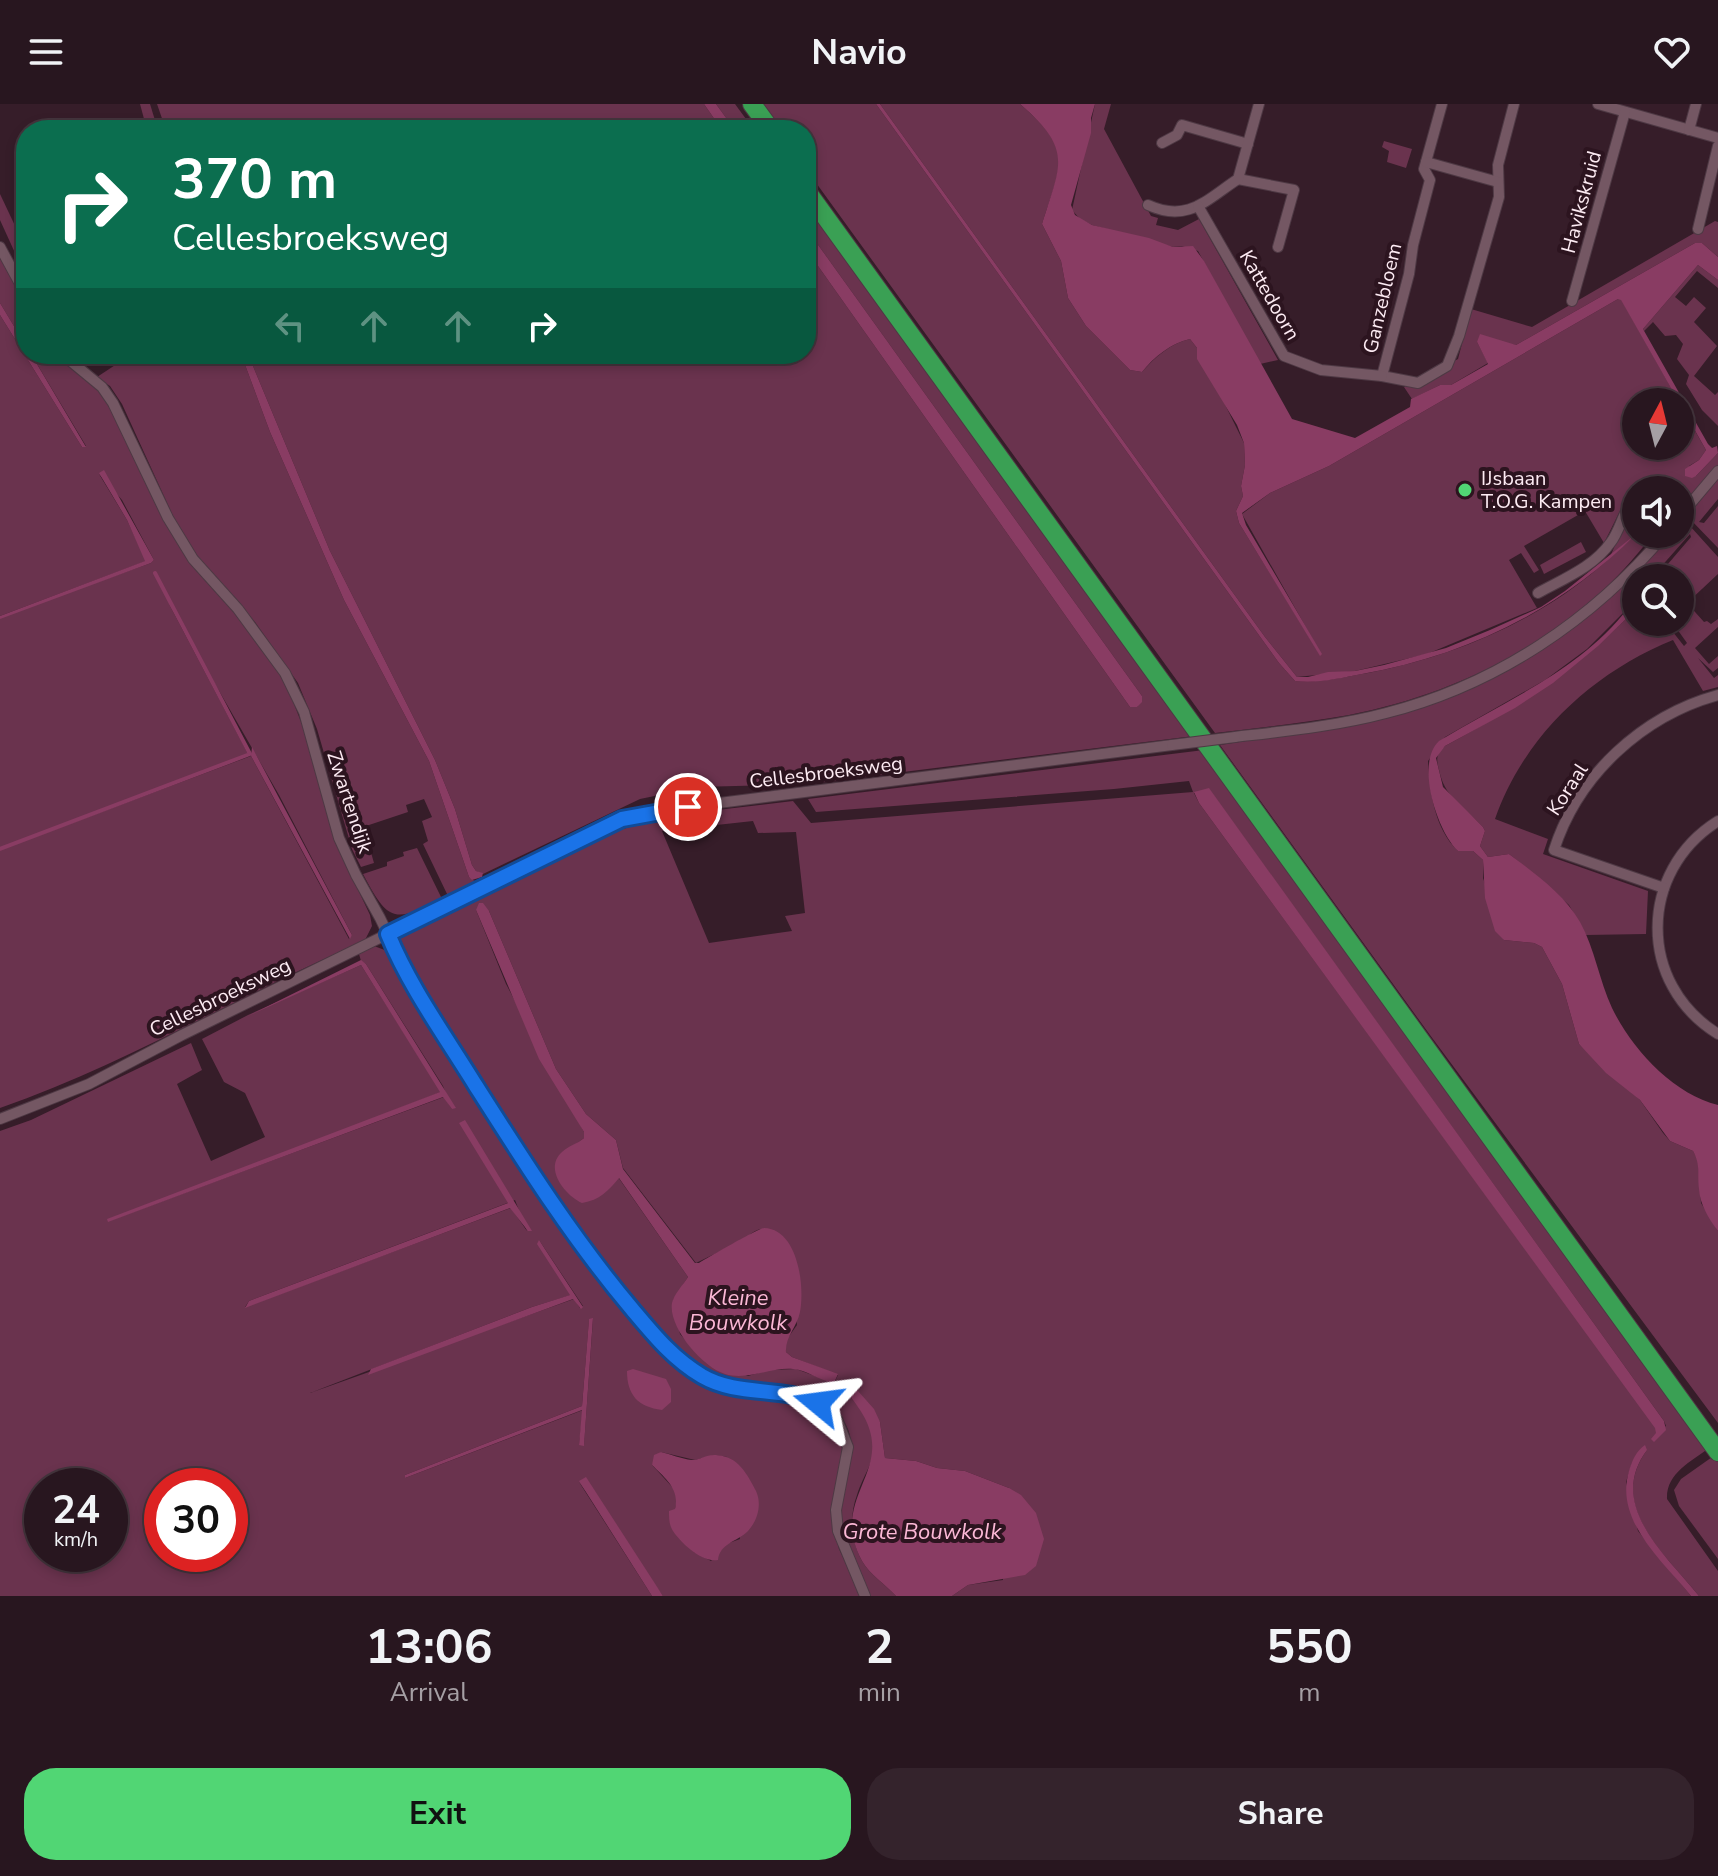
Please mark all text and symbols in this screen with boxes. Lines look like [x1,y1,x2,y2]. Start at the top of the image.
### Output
text: Navio [811,28,907,77]
icon: menu [24,30,68,74]
icon: heart [1650,30,1694,74]
text: 370 m [172,141,337,218]
street label: Havikskruid [1555,148,1608,256]
icon: right [40,152,144,256]
text: Cellesbroeksweg [172,214,449,263]
street label: Ganzebloem [1357,240,1408,356]
street label: Kattedoorn [1233,245,1306,345]
icon: left [268,304,312,348]
icon: ahead [352,304,396,348]
icon: ahead [436,304,480,348]
icon: right [520,304,564,348]
north arrow [1622,388,1694,460]
map controls [1622,388,1694,636]
place label: IJsbaan T.O.G. Kampen [1481,465,1612,515]
button: sound [1622,476,1694,548]
marker: IJsbaan T.O.G. Kampen [1456,481,1474,499]
button: search [1622,564,1694,636]
street label: Zwartendijk [320,748,379,858]
street label: Cellesbroeksweg [748,750,904,795]
street label: Koraal [1540,758,1594,821]
pin [654,773,722,841]
icon: arrive [666,785,710,829]
street label: Cellesbroeksweg [145,952,295,1043]
water label: Kleine Bouwkolk [689,1283,788,1338]
position arrow [776,1361,860,1445]
speed limit sign: 30 [144,1468,248,1572]
text: 24 [52,1483,100,1537]
water label: Grote Bouwkolk [842,1517,1003,1547]
text: km/h [54,1526,98,1553]
text: 13:06 [365,1614,492,1680]
text: 2 [865,1614,894,1680]
text: 550 [1266,1614,1353,1680]
text: Arrival [390,1675,468,1710]
text: min [858,1675,901,1710]
text: m [1298,1675,1321,1710]
button: Exit [24,1768,851,1860]
button: Share [867,1768,1694,1860]

